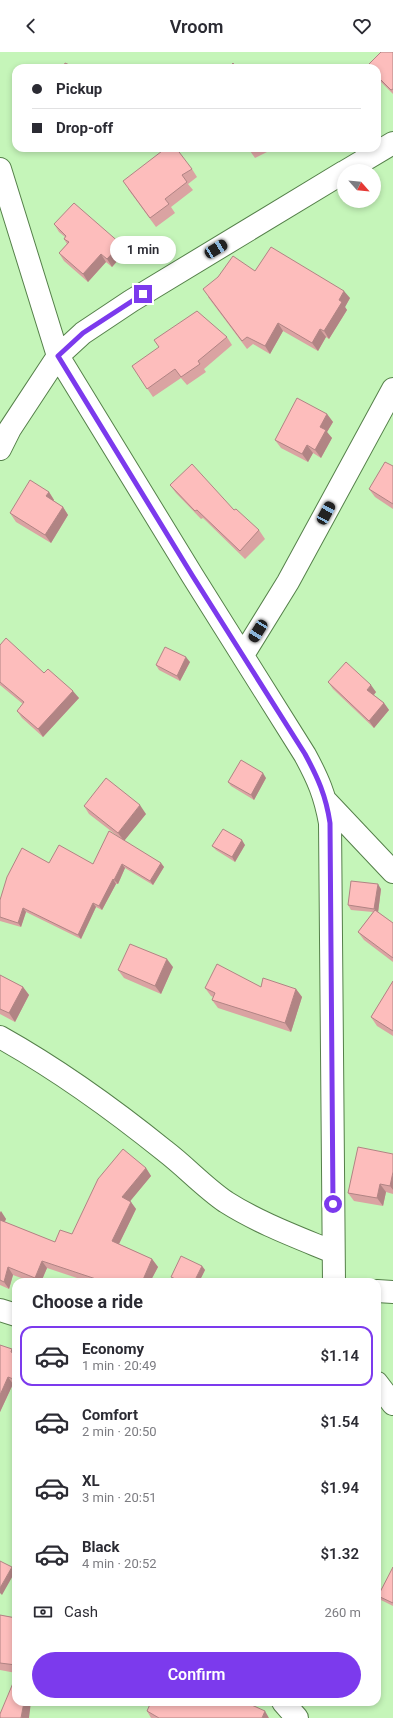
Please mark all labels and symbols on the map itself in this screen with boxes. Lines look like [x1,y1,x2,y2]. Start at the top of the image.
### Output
north arrow [337,164,381,208]
callout: 1 min [110,236,176,264]
car [203,238,229,260]
route end [134,285,152,303]
car [315,500,337,526]
car [247,618,269,644]
route start [324,1195,342,1213]

